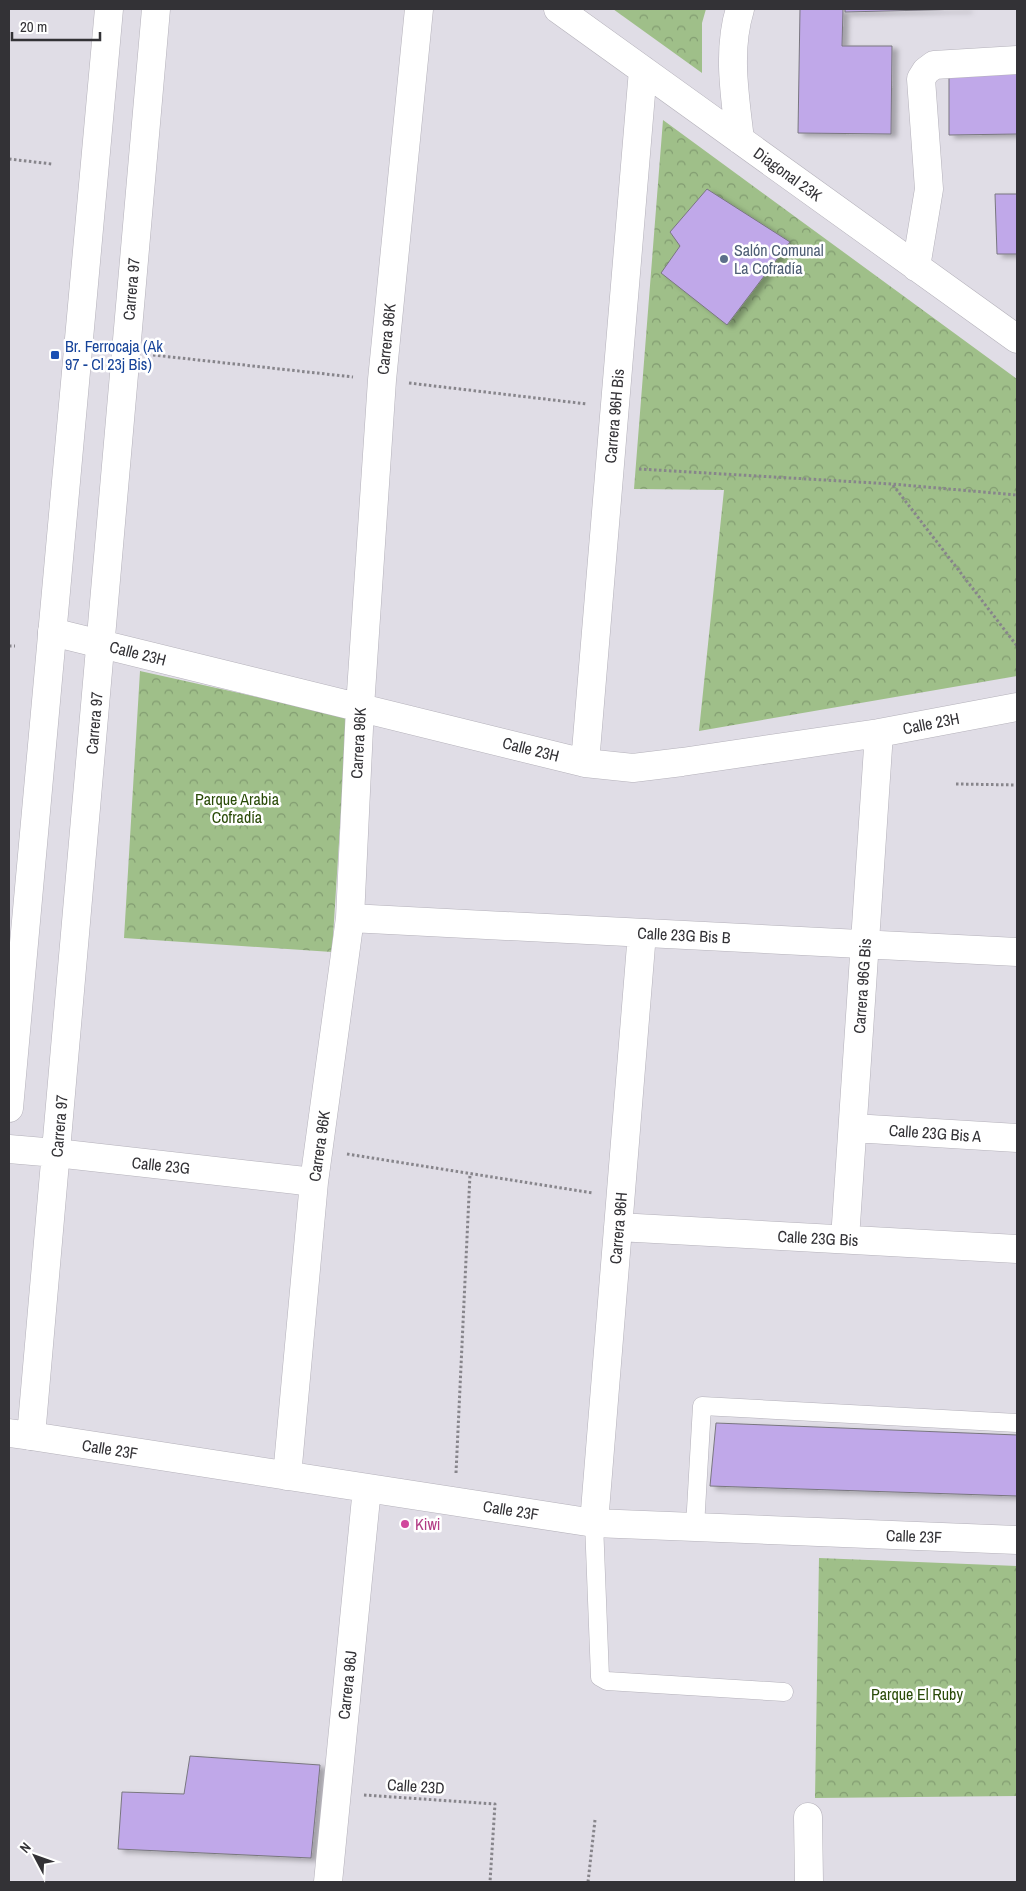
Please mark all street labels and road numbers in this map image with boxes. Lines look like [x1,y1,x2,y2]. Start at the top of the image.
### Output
street label: Diagonal 23K [749,142,827,206]
street label: Carrera 97 [117,257,145,321]
street label: Carrera 96K [371,302,401,376]
street label: Carrera 96H Bis [599,368,629,464]
street label: Calle 23H [107,635,169,671]
street label: Carrera 97 [80,691,108,755]
street label: Carrera 96K [345,707,371,779]
street label: Calle 23H [901,707,961,739]
street label: Calle 23H [500,731,562,767]
street label: Calle 23G Bis B [637,922,731,948]
street label: Carrera 96G Bis [848,938,876,1034]
street label: Carrera 97 [45,1094,73,1158]
street label: Carrera 96K [303,1109,335,1183]
street label: Calle 23G Bis A [888,1119,982,1147]
street label: Calle 23G [131,1151,191,1179]
street label: Carrera 96H [604,1191,632,1265]
street label: Calle 23G Bis [777,1225,859,1251]
street label: Calle 23F [81,1434,139,1464]
street label: Calle 23F [482,1495,540,1525]
street label: Calle 23F [886,1524,942,1548]
street label: Carrera 96J [332,1649,362,1721]
street label: Calle 23D [386,1773,446,1799]

